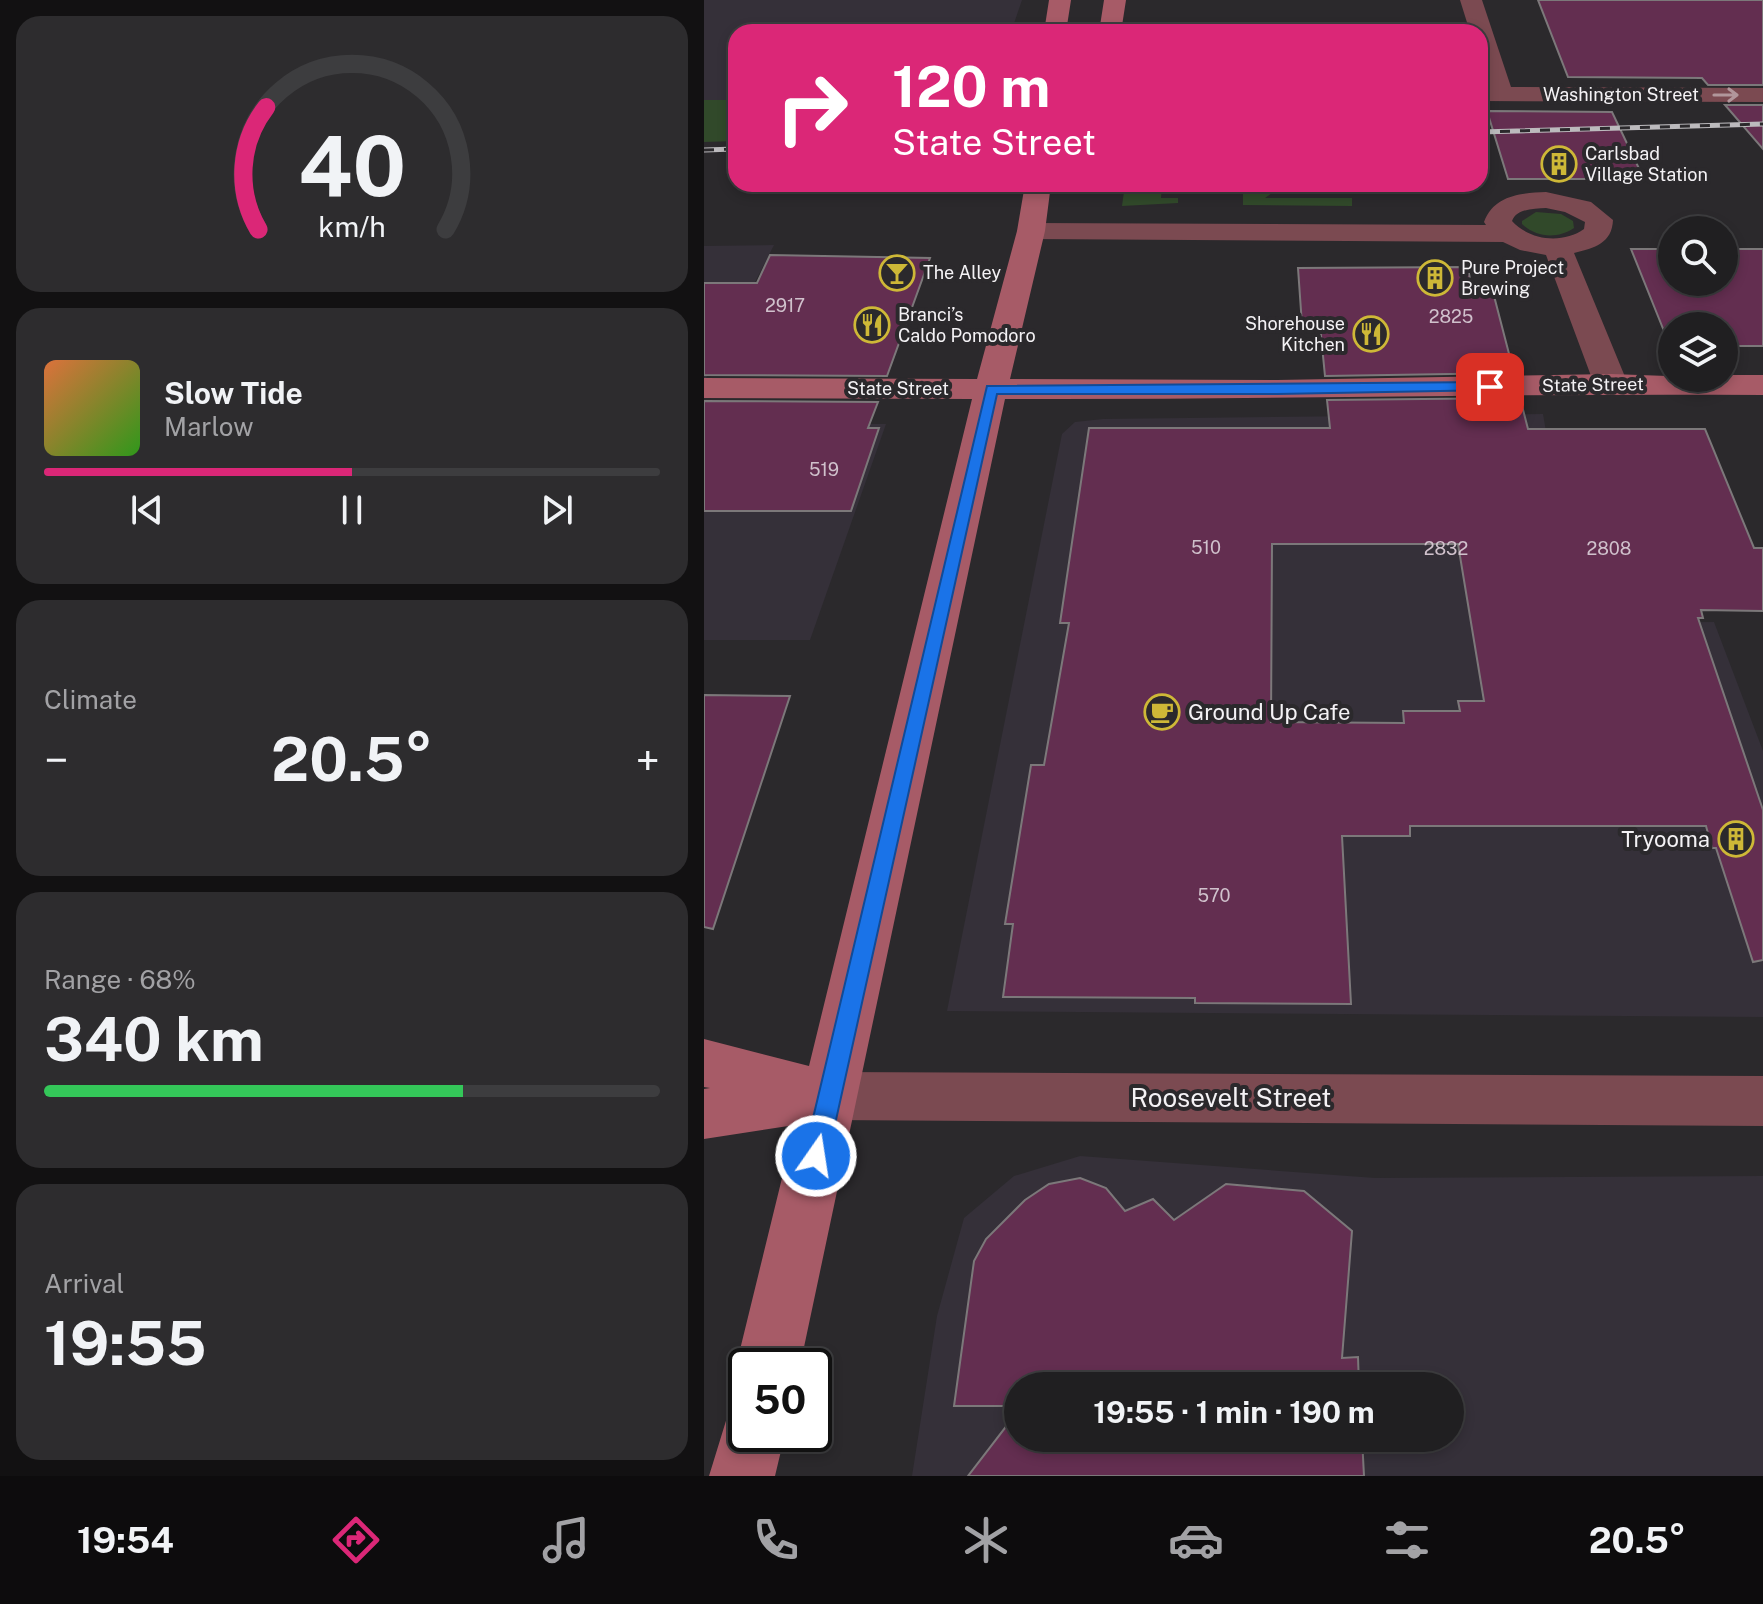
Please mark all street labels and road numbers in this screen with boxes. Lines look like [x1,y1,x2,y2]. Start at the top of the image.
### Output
street label: Washington Street [1543,84,1699,105]
street label: State Street [1542,373,1644,396]
street label: State Street [847,378,949,399]
street label: Roosevelt Street [1131,1082,1331,1113]

